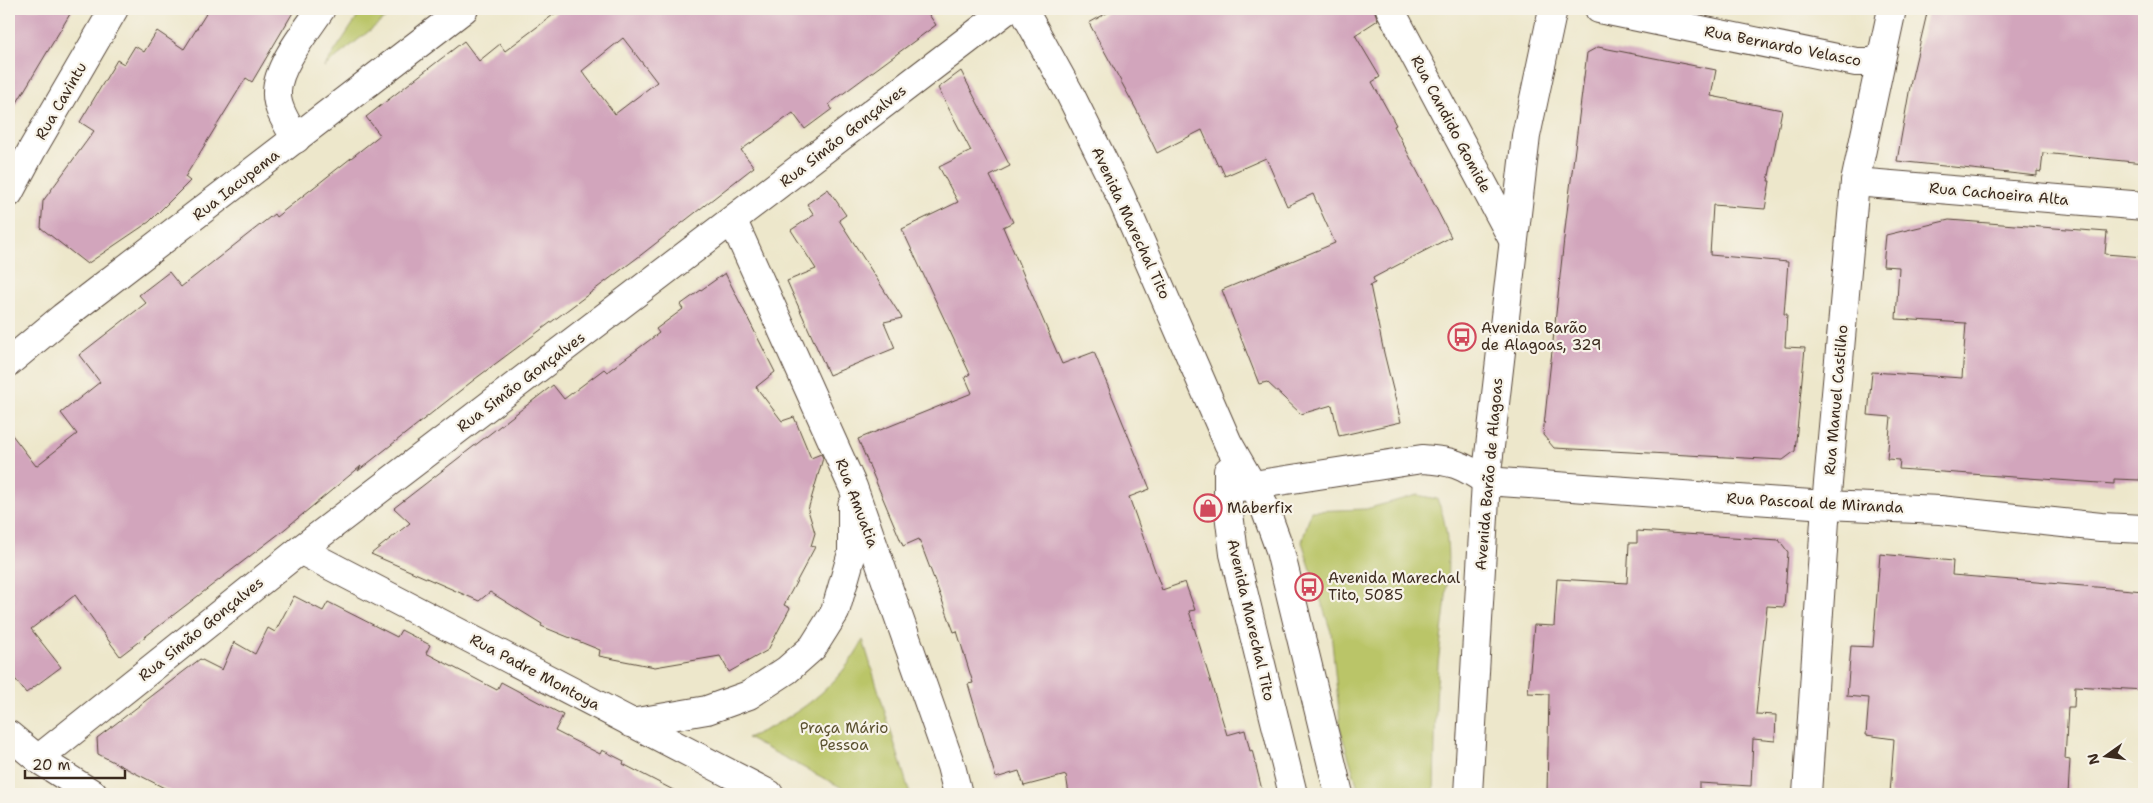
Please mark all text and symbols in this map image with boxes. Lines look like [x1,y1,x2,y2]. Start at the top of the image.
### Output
street label: Rua Bernardo Velasco [1703,21,1863,71]
street label: Rua Candido Gomide [1406,52,1496,196]
street label: Rua Cavintu [31,58,91,144]
street label: Rua Simão Gonçalves [776,80,910,192]
street label: Rua Iacupema [189,144,284,225]
street label: Avenida Marechal Tito [1087,144,1175,302]
street label: Rua Cachoeira Alta [1928,178,2070,210]
place label: Avenida Barão de Alagoas, 329 [1481,318,1601,355]
bus stop icon: Avenida Barão de Alagoas, 329 [1447,322,1477,352]
street label: Rua Manuel Castilho [1819,324,1853,476]
street label: Rua Simão Gonçalves [453,327,589,437]
street label: Avenida Barão de Alagoas [1471,377,1507,571]
street label: Rua Amuatia [831,456,883,551]
street label: Rua Pascoal de Miranda [1726,488,1905,518]
shop icon: Maberfix [1193,493,1223,523]
place label: Maberfix [1227,498,1292,518]
street label: Avenida Marechal Tito [1223,537,1279,703]
place label: Avenida Marechal Tito, 5085 [1328,568,1461,605]
street label: Rua Simão Gonçalves [134,572,268,686]
bus stop icon: Avenida Marechal Tito, 5085 [1294,572,1324,602]
street label: Rua Padre Montoya [466,629,604,715]
park label: Praça Mário Pessoa [800,718,888,755]
north arrow [2080,730,2130,780]
scale bar [25,748,125,780]
text: N [2083,752,2103,767]
text: 20 m [32,755,71,775]

